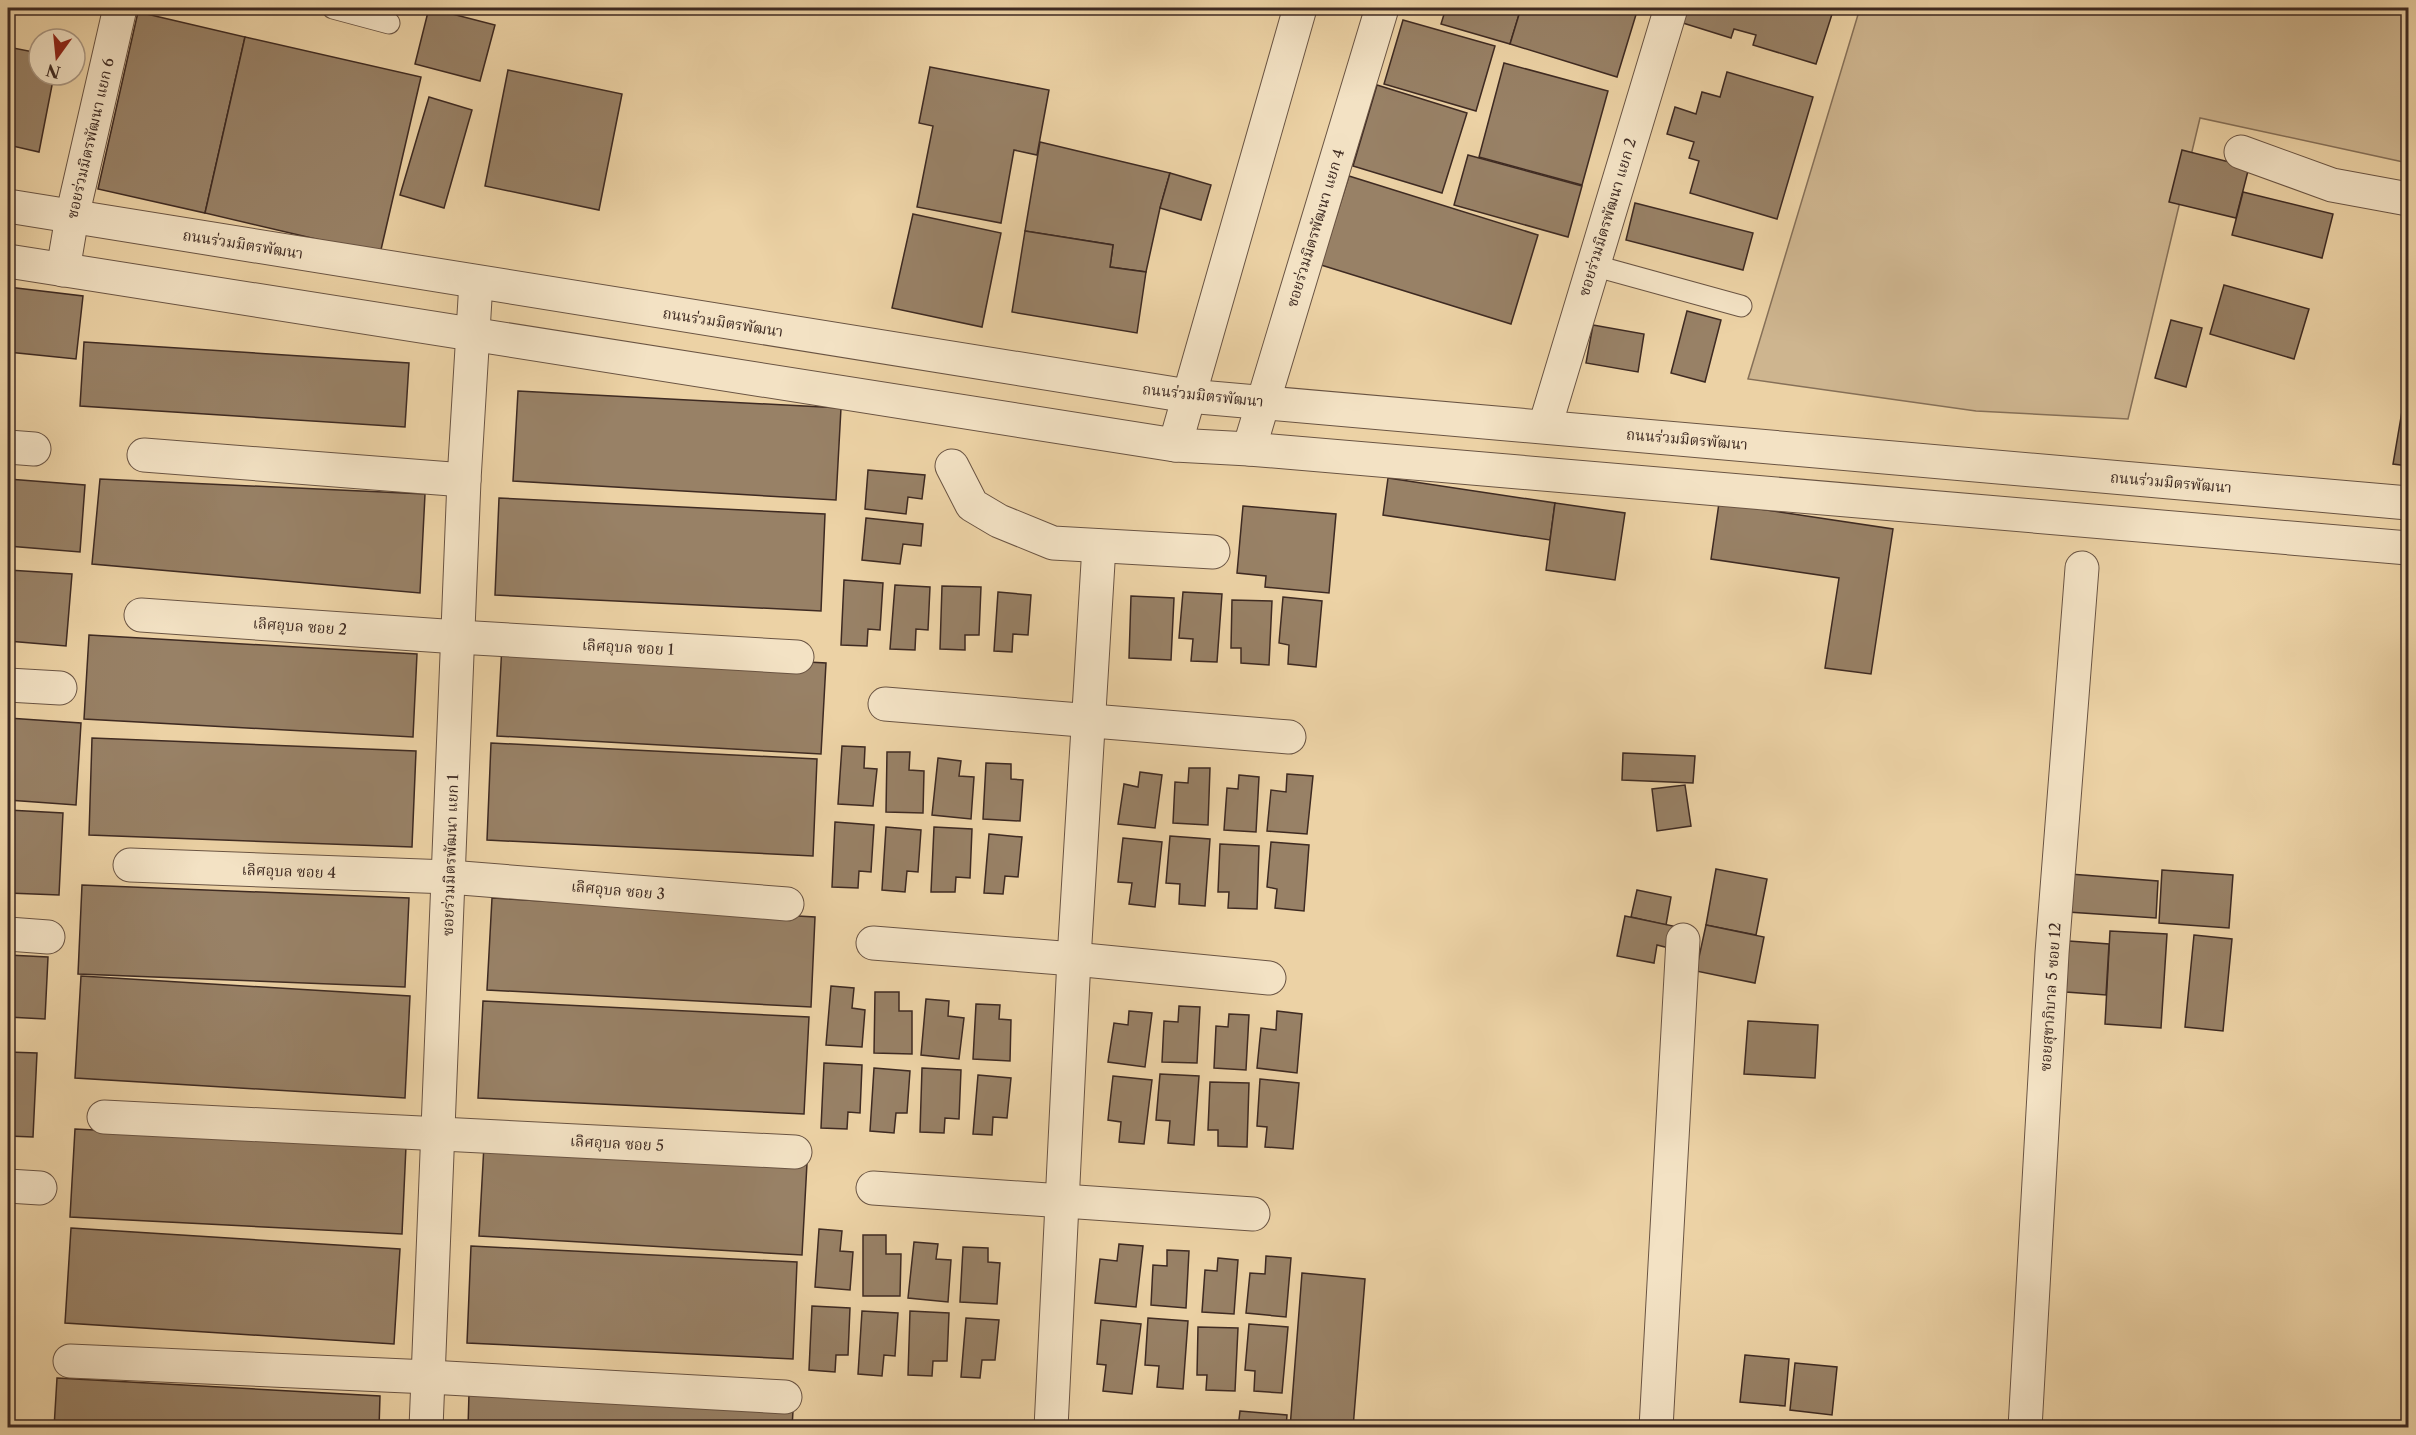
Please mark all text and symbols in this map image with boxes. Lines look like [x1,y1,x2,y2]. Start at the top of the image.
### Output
north arrow [27,27,87,87]
street label: ซอยร่วมมิตรพัฒนา แยก 6 [62,56,118,220]
text: N [44,60,62,83]
street label: ซอยร่วมมิตรพัฒนา แยก 2 [1574,136,1640,298]
street label: ซอยร่วมมิตรพัฒนา แยก 4 [1282,147,1348,309]
street label: ถนนร่วมมิตรพัฒนา [181,225,305,263]
street label: ถนนร่วมมิตรพัฒนา [661,303,785,341]
street label: ถนนร่วมมิตรพัฒนา [1141,379,1265,411]
street label: ถนนร่วมมิตรพัฒนา [1625,424,1749,454]
street label: ถนนร่วมมิตรพัฒนา [2109,467,2233,497]
street label: เลิศอุบล ซอย 2 [252,613,348,641]
street label: เลิศอุบล ซอย 1 [581,635,675,661]
street label: ซอยร่วมมิตรพัฒนา แยก 1 [438,773,462,936]
street label: เลิศอุบล ซอย 4 [241,860,337,884]
street label: เลิศอุบล ซอย 3 [570,876,666,906]
street label: ซอยสุขาภิบาล 5 ซอย 12 [2035,922,2067,1072]
street label: เลิศอุบล ซอย 5 [570,1131,664,1157]

